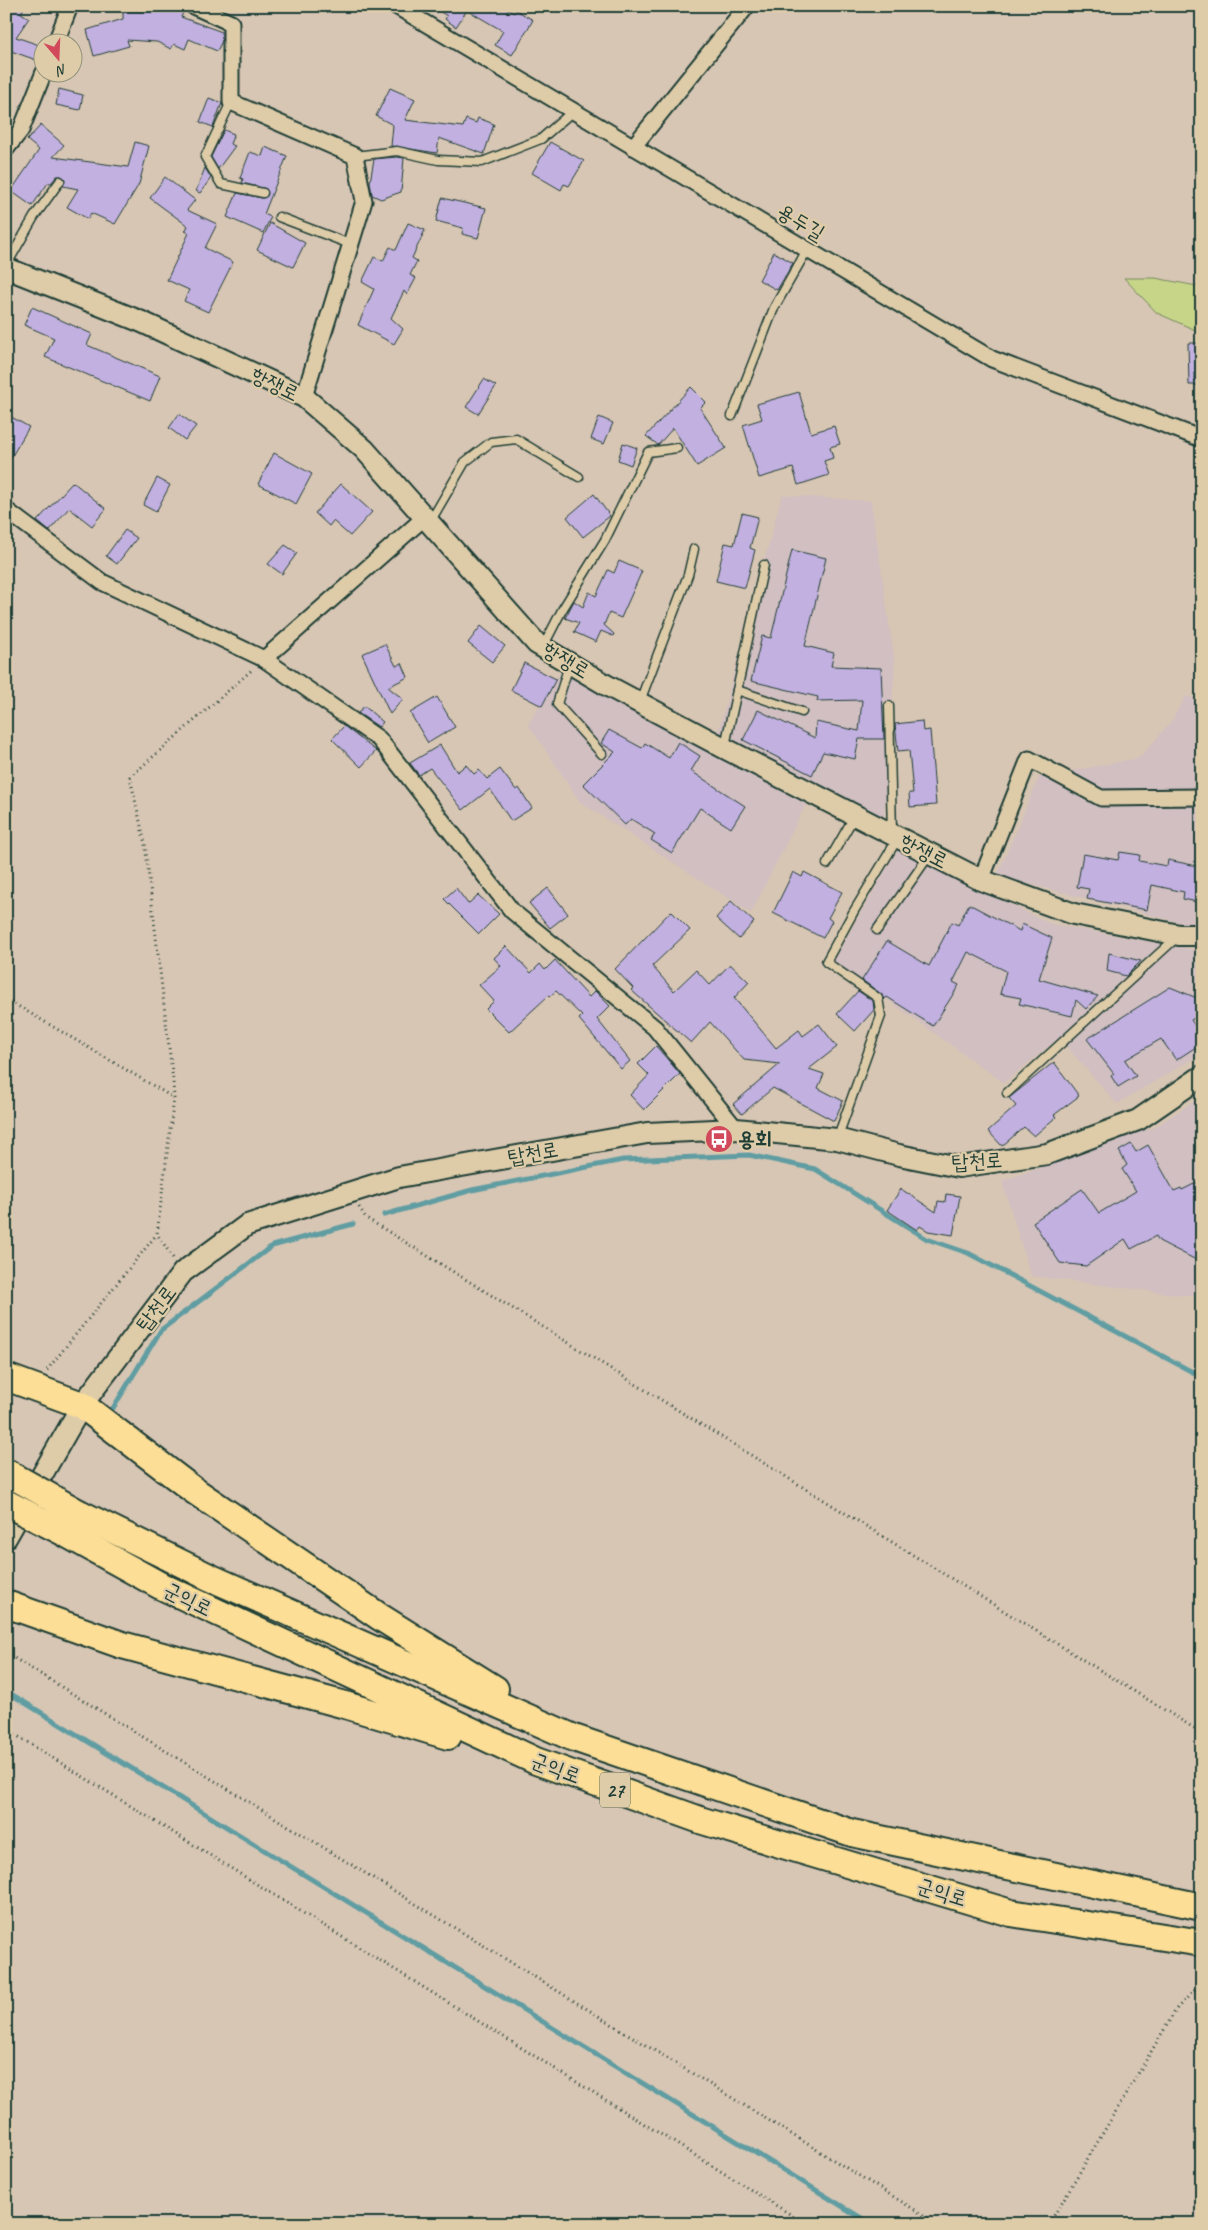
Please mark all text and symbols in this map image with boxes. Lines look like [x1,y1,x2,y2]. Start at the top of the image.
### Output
north arrow [32,32,82,82]
text: N [53,60,69,80]
street label: 용두길 [773,198,830,246]
street label: 항쟁로 [247,361,303,407]
street label: 항쟁로 [538,636,594,684]
street label: 항쟁로 [896,828,952,874]
bus stop icon: 용회 [704,1124,734,1154]
place label: 용회 [738,1126,772,1152]
street label: 탑천로 [506,1136,560,1170]
street label: 탑천로 [951,1147,1003,1175]
street label: 탑천로 [130,1280,182,1336]
street label: 군익로 [160,1576,216,1622]
street label: 군익로 [528,1747,584,1789]
road number: 27 [600,1772,630,1808]
street label: 군익로 [914,1872,970,1912]

